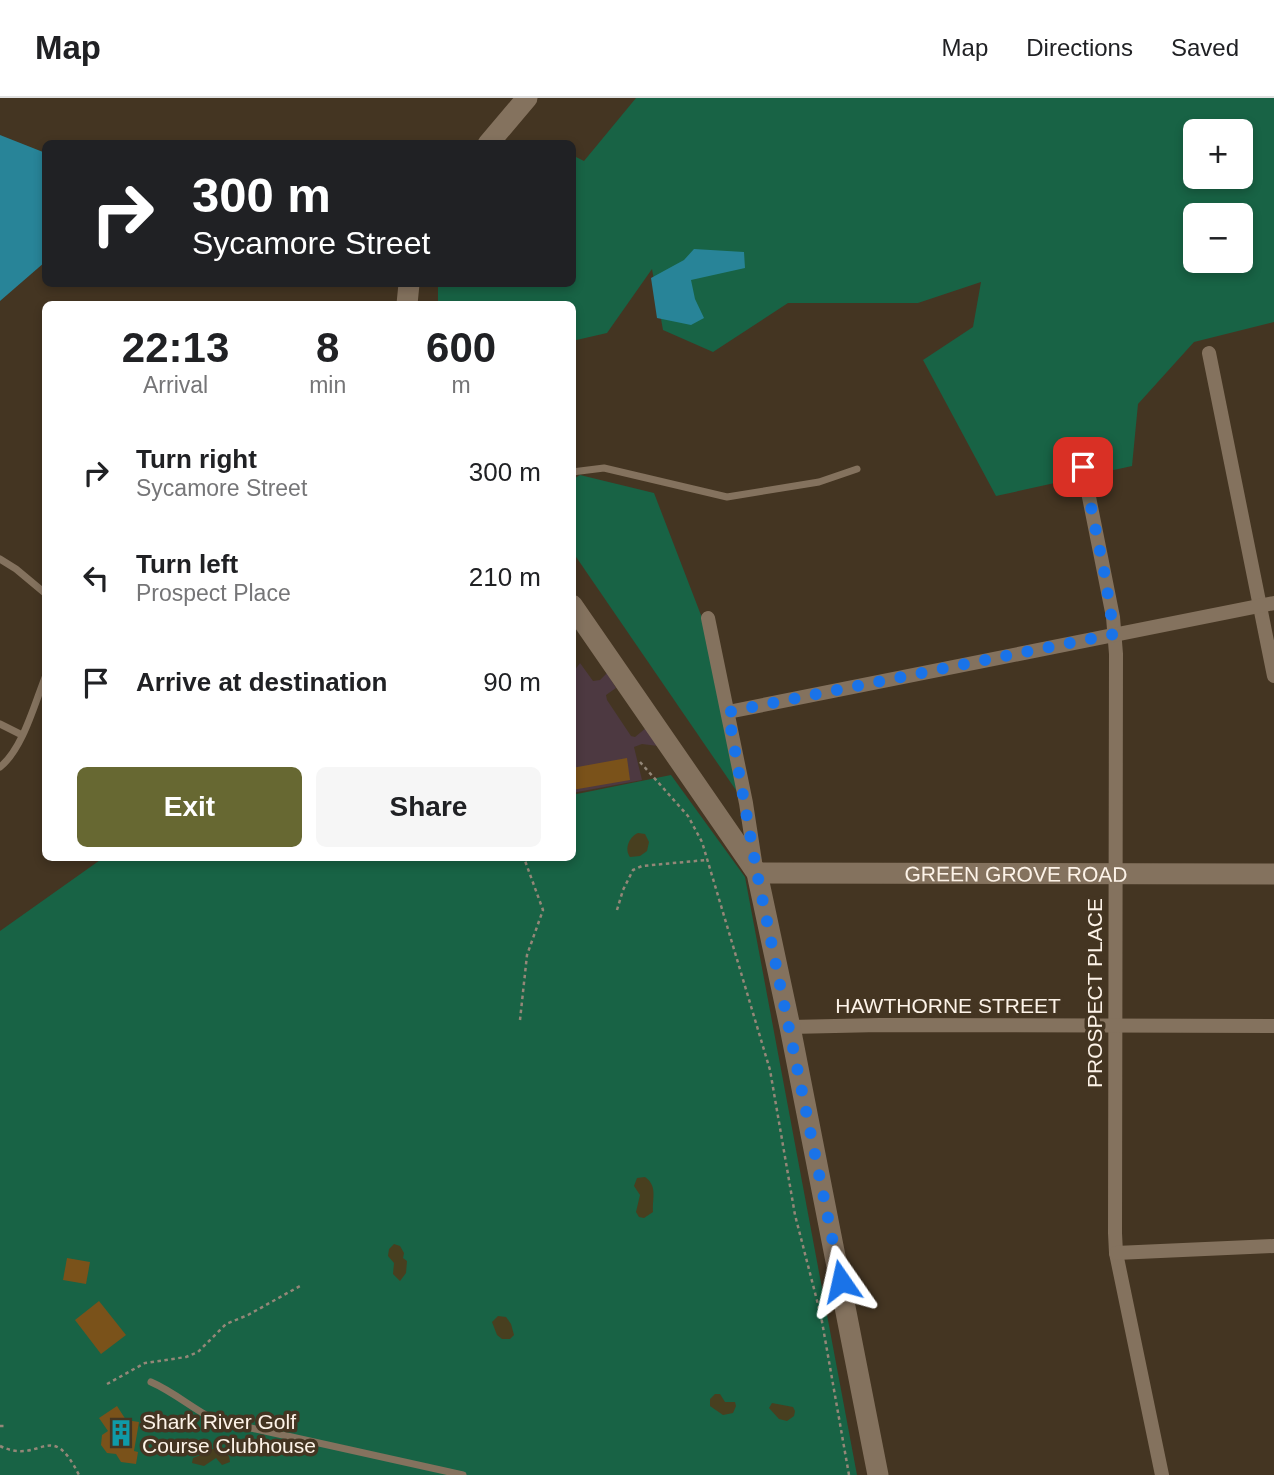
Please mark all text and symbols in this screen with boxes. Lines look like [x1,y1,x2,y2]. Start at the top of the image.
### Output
text: Map [35,29,101,66]
text: Map [942,34,988,61]
text: Directions [1026,34,1133,61]
text: Saved [1171,34,1239,61]
map controls [1183,119,1253,273]
button: + [1183,119,1253,189]
icon: right [77,168,168,259]
text: 300 m [192,168,331,222]
button: − [1183,203,1253,273]
text: Sycamore Street [192,225,430,261]
text: 22:13 [122,324,229,371]
text: 8 [316,324,339,371]
text: 600 [426,324,496,371]
text: Arrival [143,372,208,398]
text: min [309,372,346,398]
text: m [452,372,471,398]
pin [1053,437,1113,497]
text: Turn right [136,444,257,474]
icon: arrive [1064,448,1102,486]
icon: right [77,454,115,492]
text: 300 m [469,457,541,487]
text: Sycamore Street [136,475,307,501]
text: Turn left [136,549,238,579]
icon: left [77,559,115,597]
text: 210 m [469,562,541,592]
text: Prospect Place [136,580,291,606]
icon: arrive [77,664,115,702]
text: Arrive at destination [136,667,387,697]
text: 90 m [483,667,541,697]
button: Exit [77,767,302,847]
button: Share [316,767,541,847]
street label: GREEN GROVE ROAD [904,862,1128,885]
street label: PROSPECT PLACE [1083,898,1106,1088]
street label: HAWTHORNE STREET [835,994,1061,1017]
position arrow [804,1244,878,1318]
place label: Shark River Golf Course Clubhouse [142,1410,316,1457]
building icon: Shark River Golf Course Clubhouse [106,1418,136,1448]

